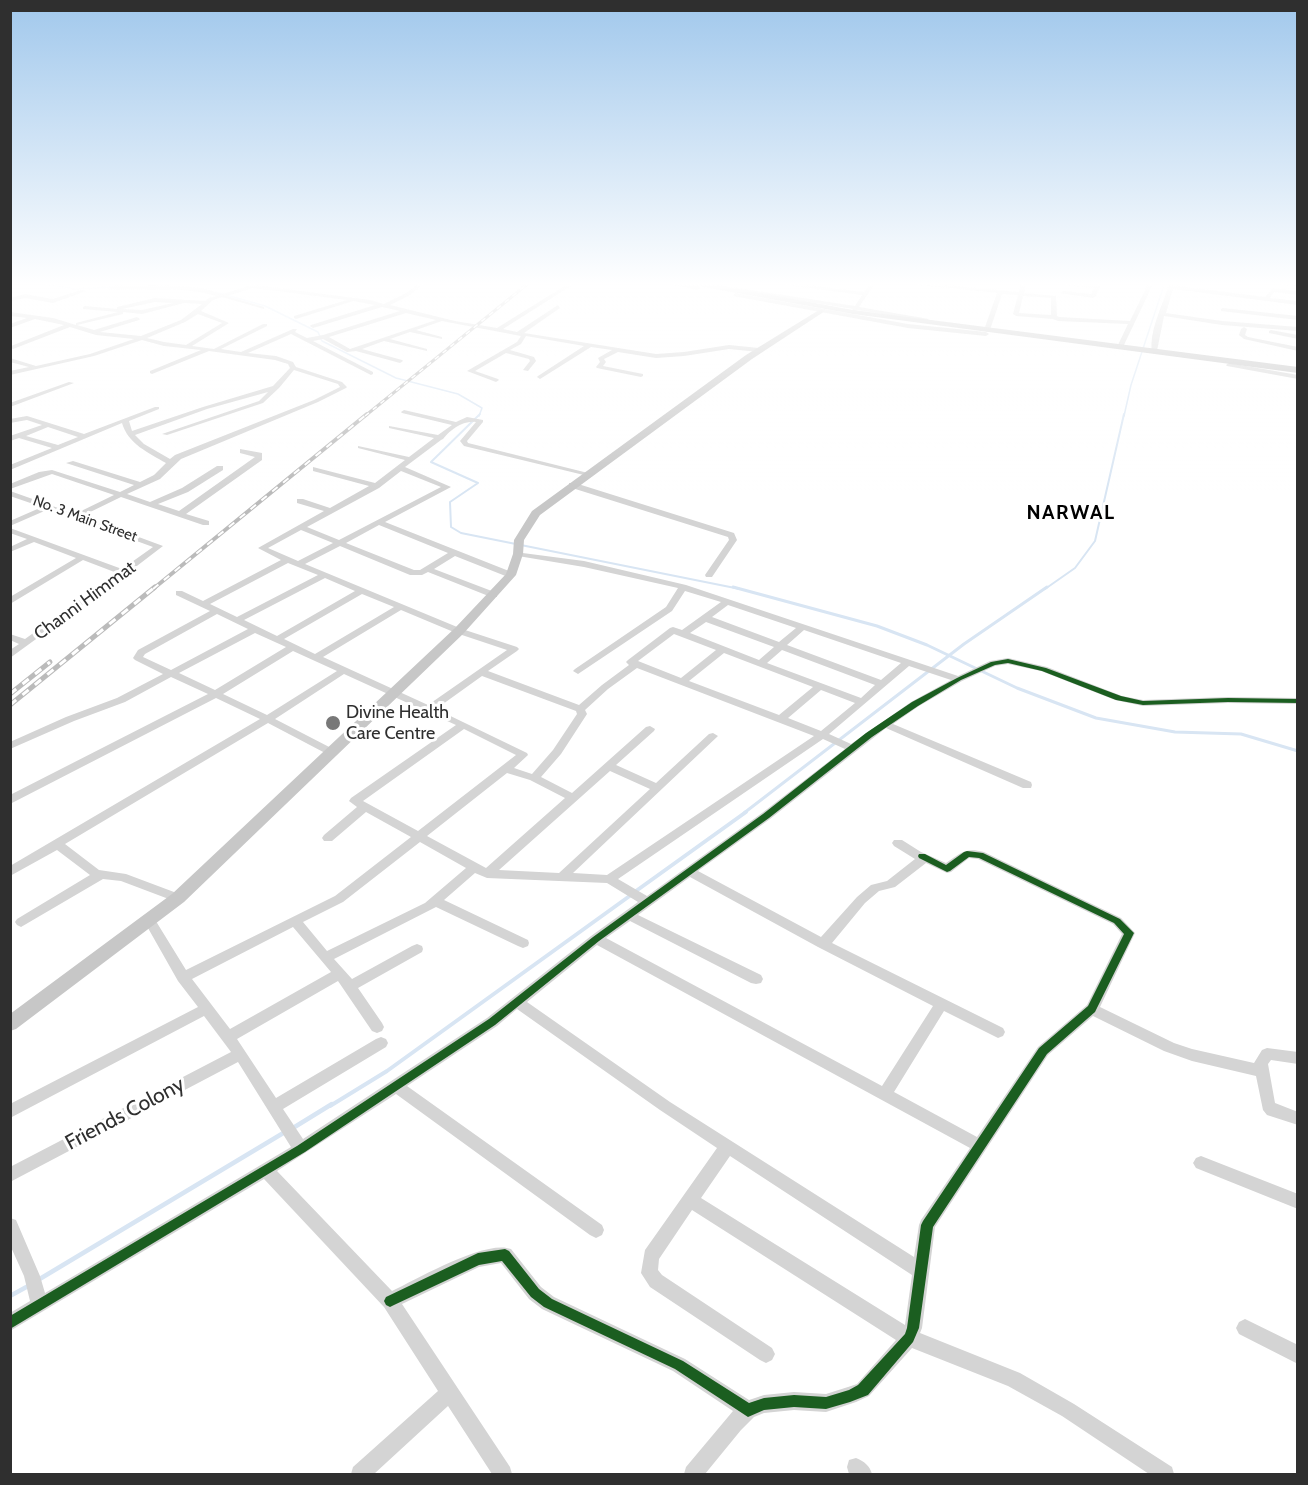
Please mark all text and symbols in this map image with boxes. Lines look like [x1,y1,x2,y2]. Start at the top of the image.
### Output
street label: No. 3 Main Street [31,492,139,546]
district label: NARWAL [1026,501,1116,525]
street label: Channi Himmat [30,557,140,645]
place label: Divine Health Care Centre [346,702,449,744]
marker: Divine Health Care Centre [324,714,342,732]
street label: Friends Colony [61,1072,189,1156]

